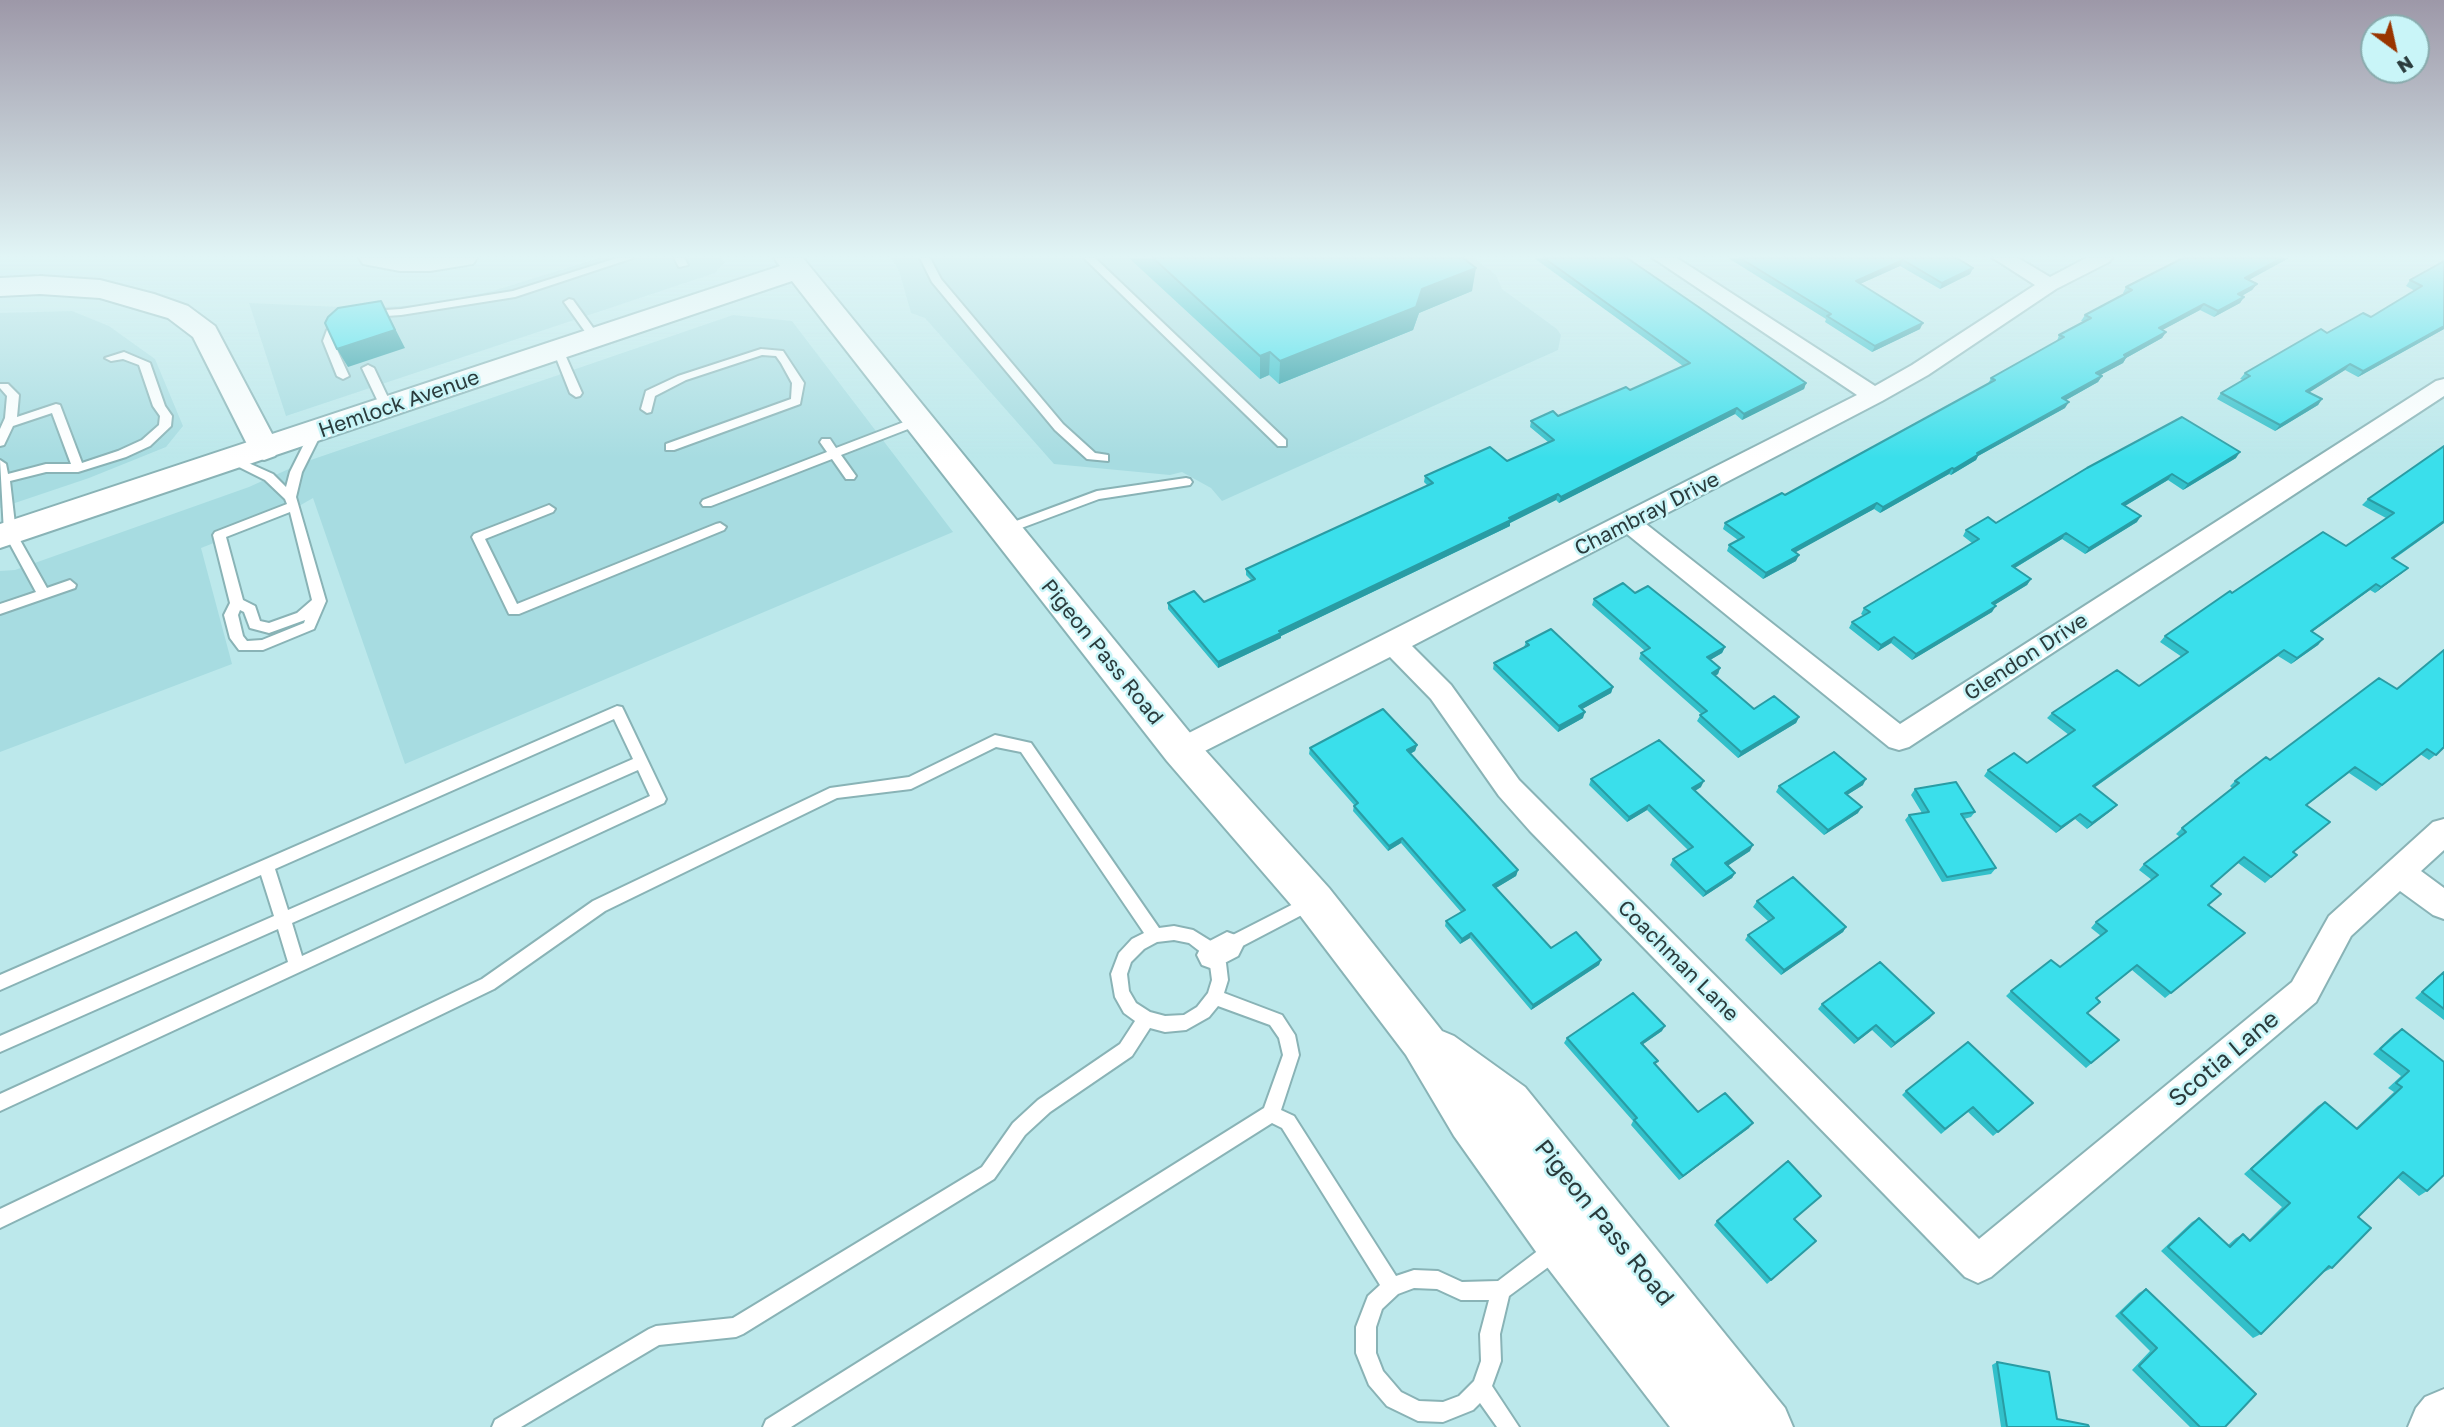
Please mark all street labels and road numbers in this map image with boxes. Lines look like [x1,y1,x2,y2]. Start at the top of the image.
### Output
street label: Hemlock Avenue [315,365,483,443]
street label: Chambray Drive [1570,467,1724,561]
street label: Pigeon Pass Road [1036,574,1168,730]
street label: Glendon Drive [1960,608,2092,706]
street label: Coachman Lane [1612,895,1744,1027]
street label: Scotia Lane [2163,1005,2285,1113]
street label: Pigeon Pass Road [1528,1134,1680,1312]

